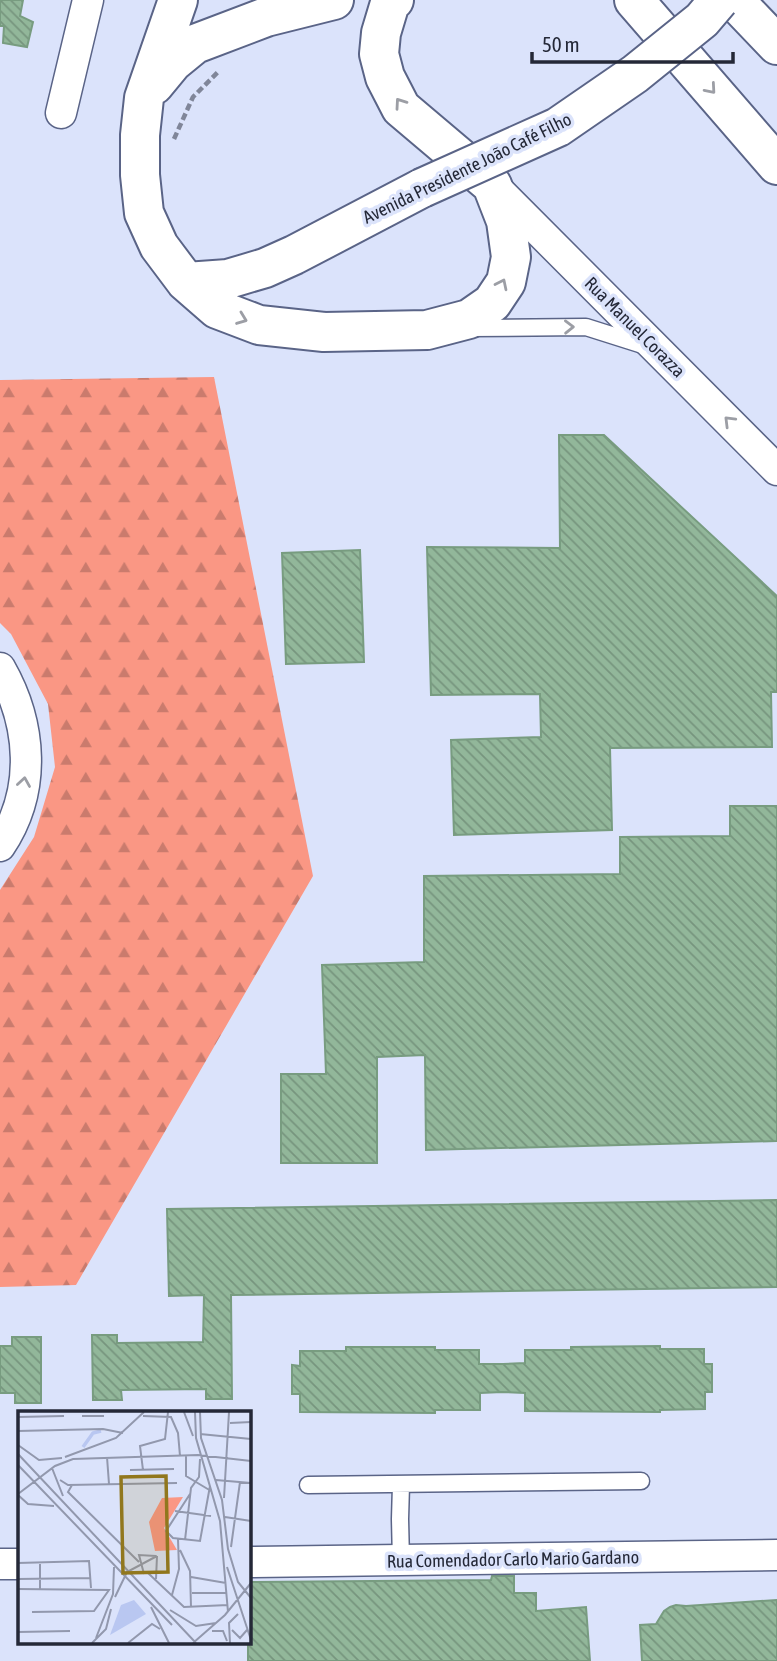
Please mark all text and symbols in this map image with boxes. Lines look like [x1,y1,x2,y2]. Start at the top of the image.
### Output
scale bar [532,21,733,65]
text: 50 m [542,32,580,56]
one-way arrow [703,80,715,93]
one-way arrow [396,98,408,111]
street label: Avenida Presidente João Café Filho [359,108,575,228]
street label: Rua Manuel Corazza [581,273,689,381]
one-way arrow [494,279,508,291]
one-way arrow [235,310,247,324]
one-way arrow [564,319,575,335]
one-way arrow [724,417,737,430]
one-way arrow [16,777,31,788]
inset map [18,1411,250,1644]
street label: Rua Comendador Carlo Mario Gardano [387,1546,639,1572]

